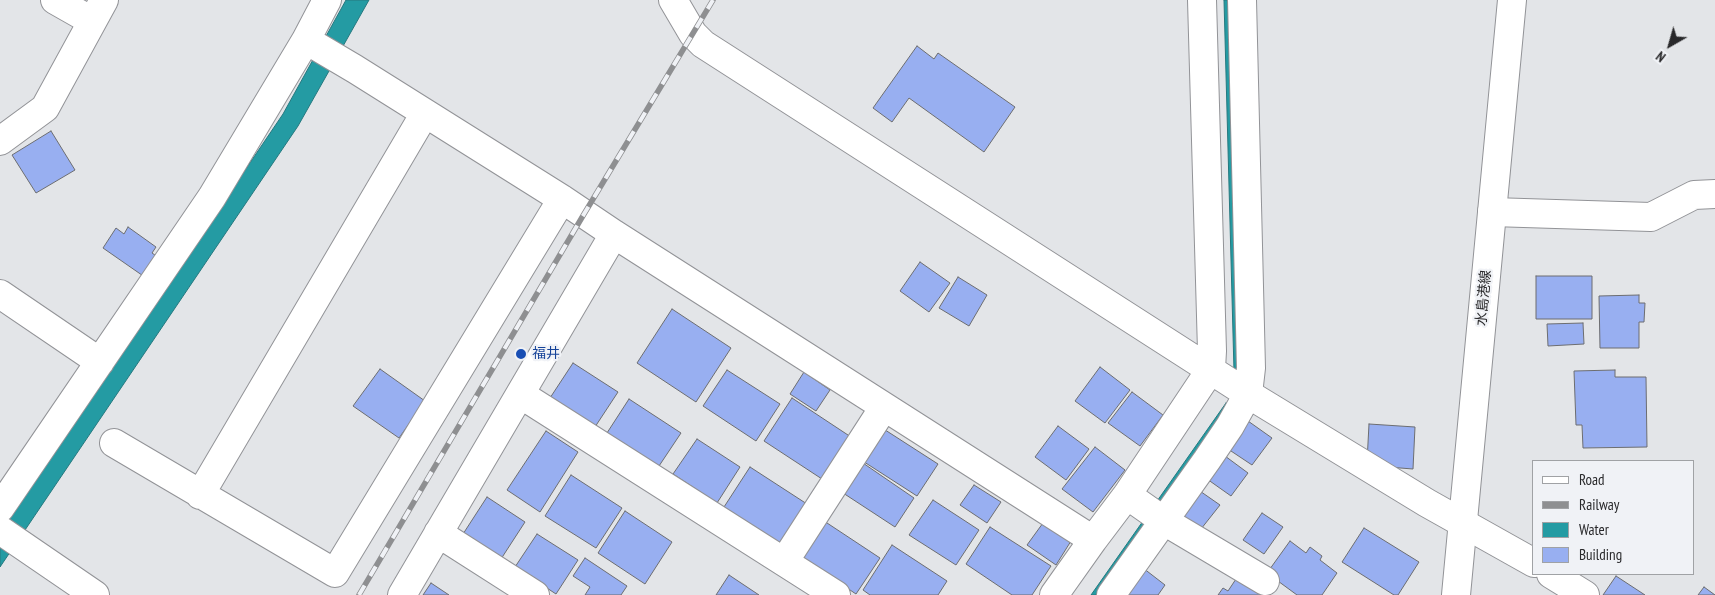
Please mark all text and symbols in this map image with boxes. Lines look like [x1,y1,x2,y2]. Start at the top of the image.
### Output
north arrow [1645,20,1695,70]
text: N [1652,47,1669,66]
street label: 水島港線 [1473,269,1495,327]
place label: 福井 [532,346,560,362]
marker: 福井 [514,347,528,361]
legend [1532,460,1695,575]
text: Road [1579,470,1605,489]
text: Railway [1579,495,1619,514]
text: Water [1579,520,1609,539]
text: Building [1579,545,1622,564]

